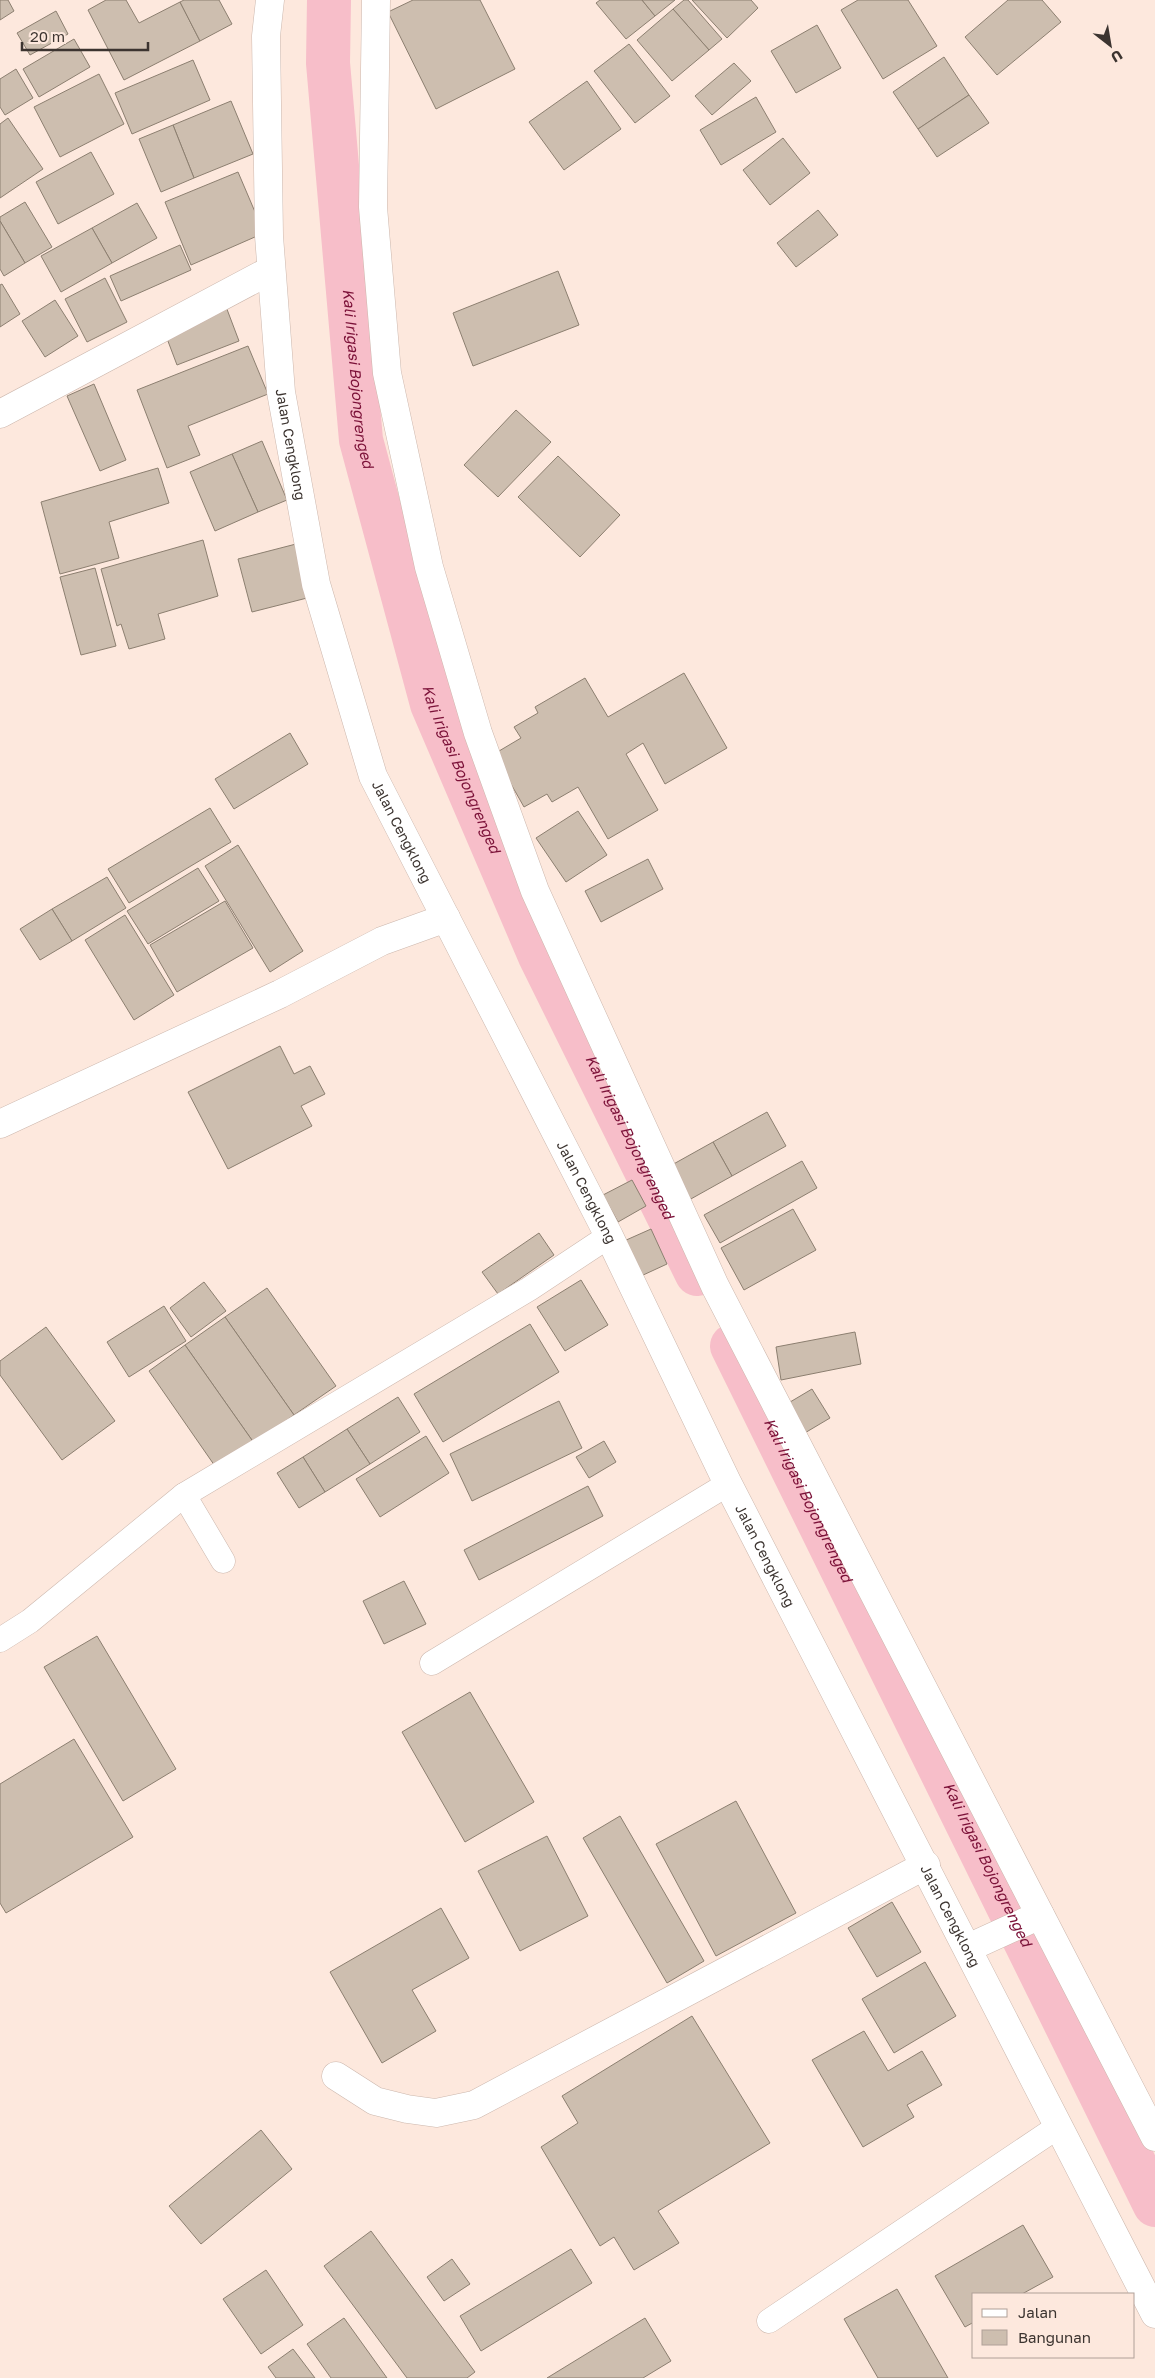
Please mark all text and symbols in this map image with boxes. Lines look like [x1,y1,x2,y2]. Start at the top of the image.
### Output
scale bar [22,20,149,52]
north arrow [1085,20,1135,70]
text: 20 m [30,27,65,45]
text: U [1108,47,1126,66]
water label: Kali Irigasi Bojongrenged [340,288,379,472]
street label: Jalan Cengklong [273,387,310,501]
water label: Kali Irigasi Bojongrenged [419,683,506,857]
street label: Jalan Cengklong [369,778,436,886]
water label: Kali Irigasi Bojongrenged [582,1052,679,1223]
street label: Jalan Cengklong [554,1138,620,1246]
water label: Kali Irigasi Bojongrenged [761,1415,858,1587]
street label: Jalan Cengklong [732,1501,799,1610]
water label: Kali Irigasi Bojongrenged [940,1779,1037,1951]
street label: Jalan Cengklong [917,1862,984,1970]
legend [972,2293,1135,2358]
text: Jalan [1018,2303,1057,2321]
text: Bangunan [1018,2328,1091,2346]

